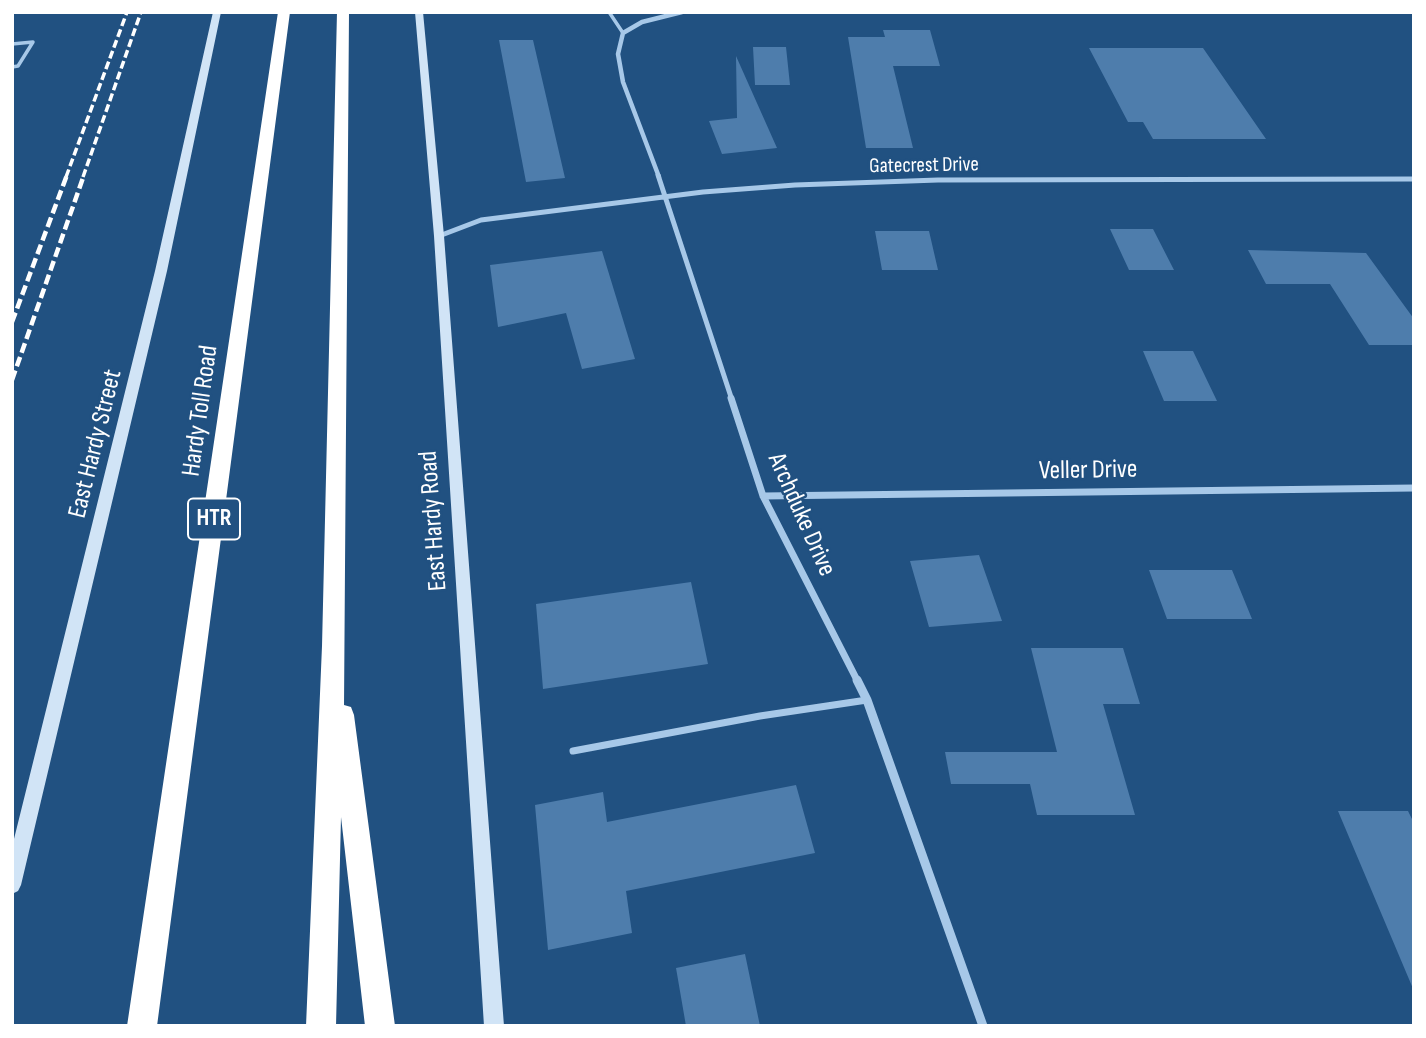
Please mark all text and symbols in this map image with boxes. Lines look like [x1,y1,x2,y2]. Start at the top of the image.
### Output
street label: Gatecrest Drive [869,152,979,180]
street label: Hardy Toll Road [176,343,226,479]
street label: East Hardy Street [62,367,130,521]
street label: Archduke Drive [760,449,842,581]
street label: East Hardy Road [414,450,454,592]
street label: Veller Drive [1039,455,1137,487]
road number: HTR [188,498,240,540]

